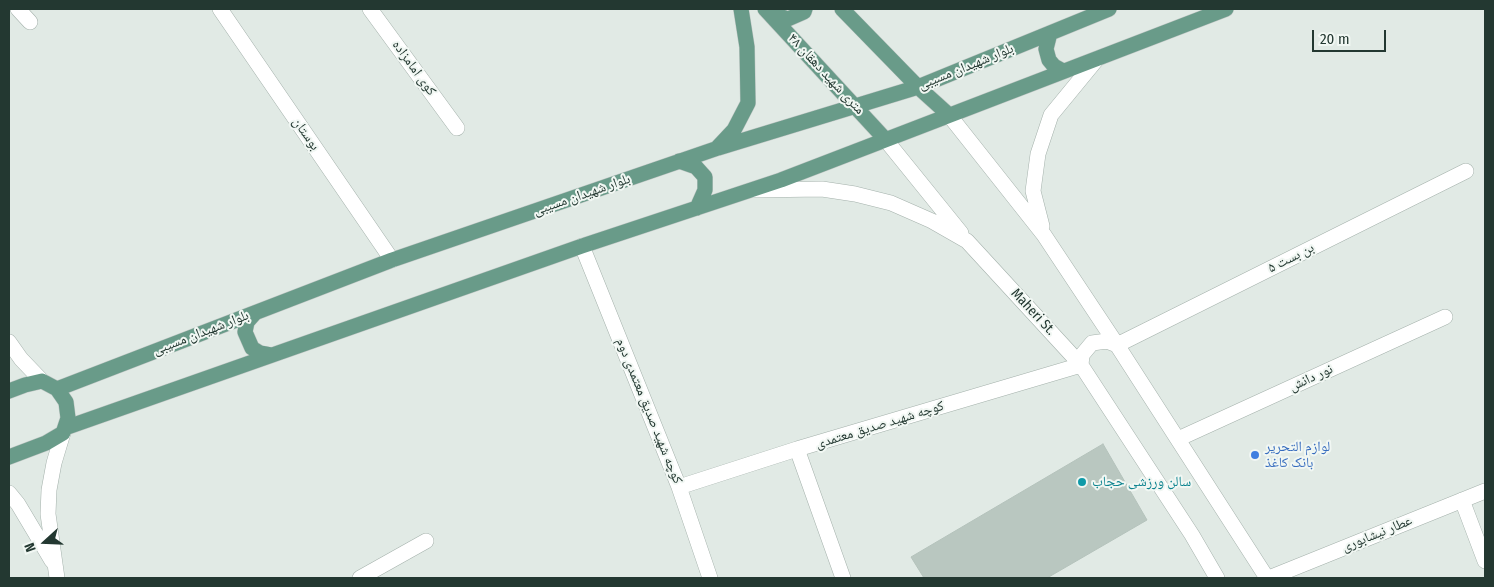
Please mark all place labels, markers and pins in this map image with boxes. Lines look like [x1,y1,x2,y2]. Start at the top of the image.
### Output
place label: لوازم التحریر بانک کاغذ [1265,439,1330,472]
marker: لوازم التحریر بانک کاغذ [1249,449,1261,461]
place label: سالن ورزشی حجاب [1092,474,1191,490]
marker: سالن ورزشی حجاب [1076,476,1088,488]

